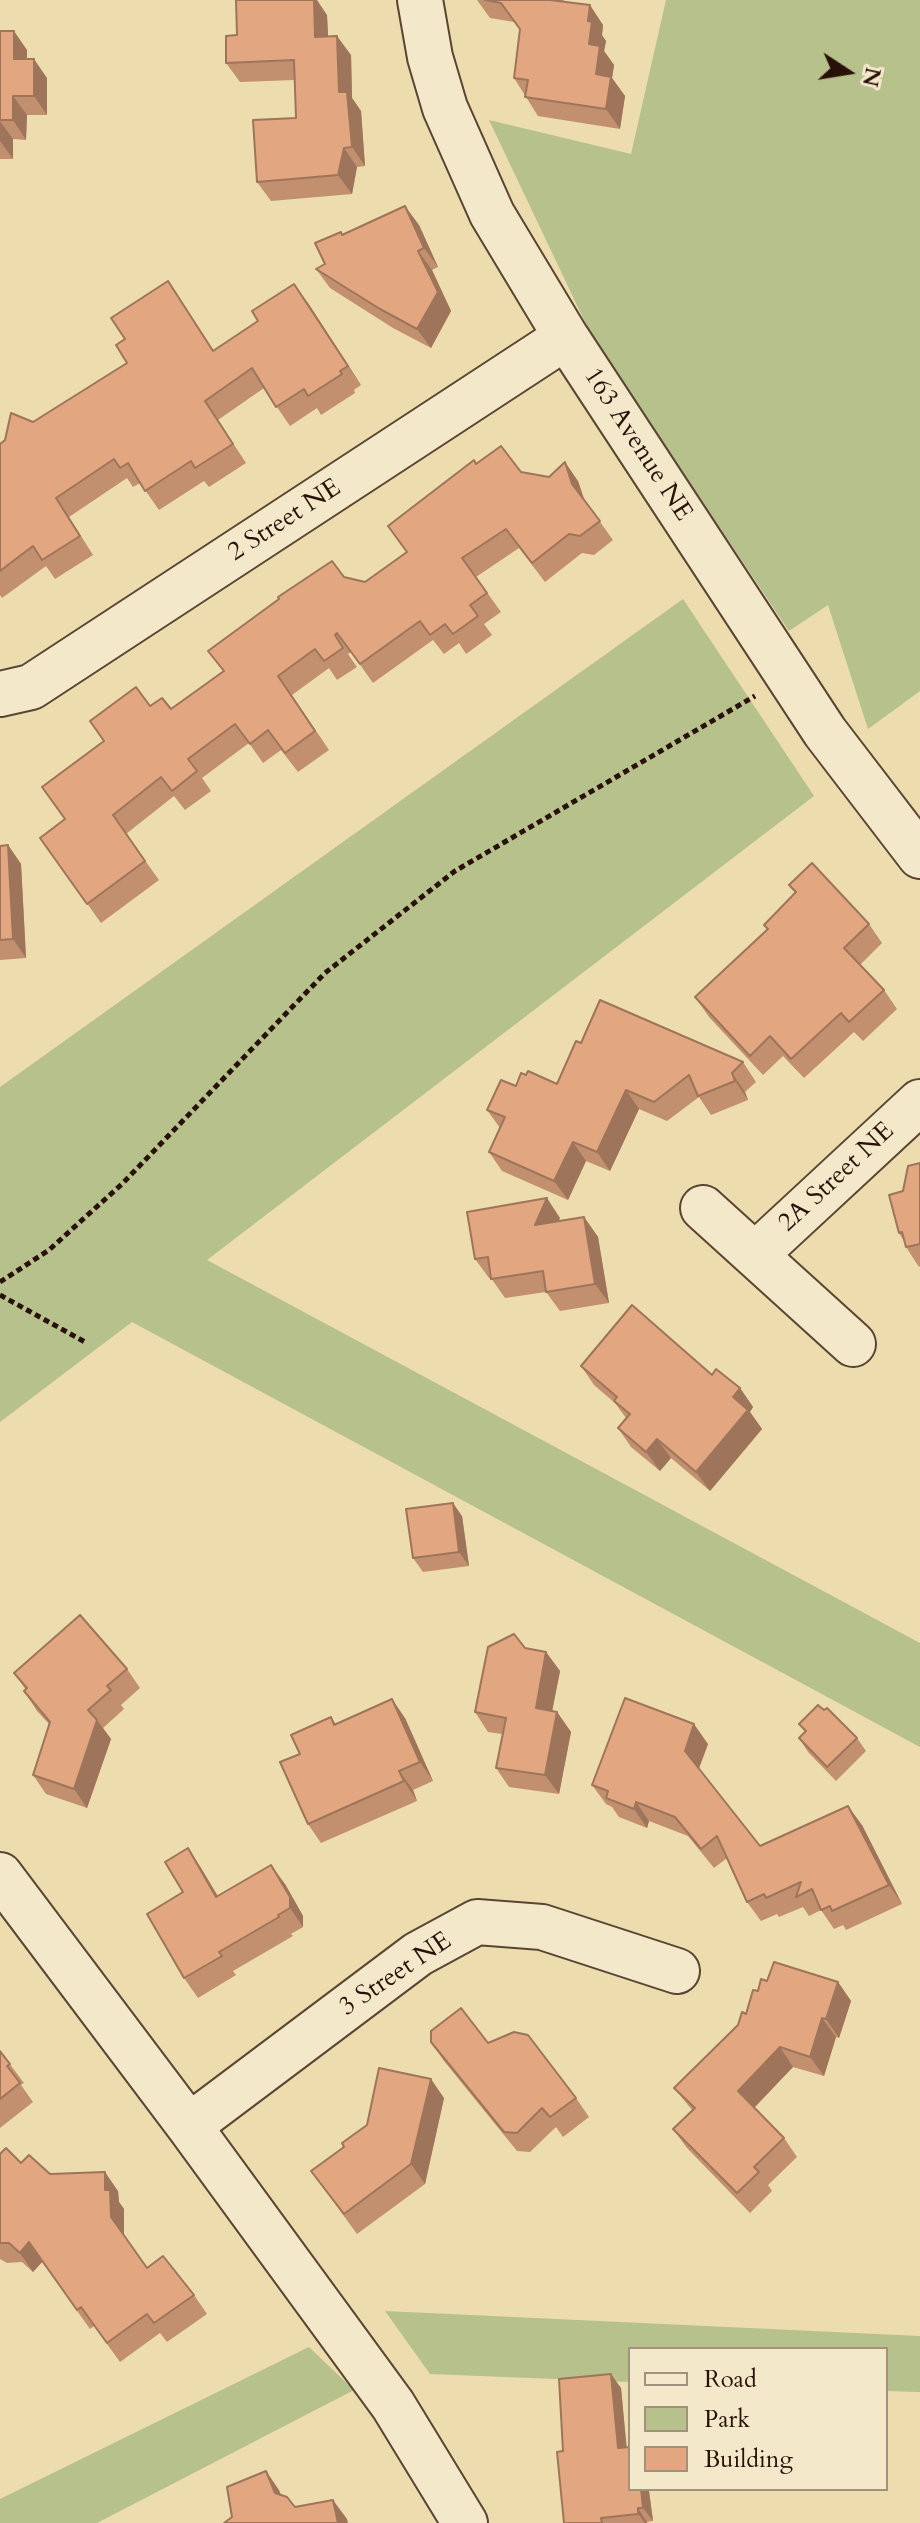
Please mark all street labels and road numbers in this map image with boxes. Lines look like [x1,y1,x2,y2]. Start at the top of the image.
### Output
street label: 163 Avenue NE [576,363,698,527]
street label: 2 Street NE [223,473,347,569]
street label: 2A Street NE [773,1117,901,1239]
street label: 3 Street NE [334,1926,458,2024]

